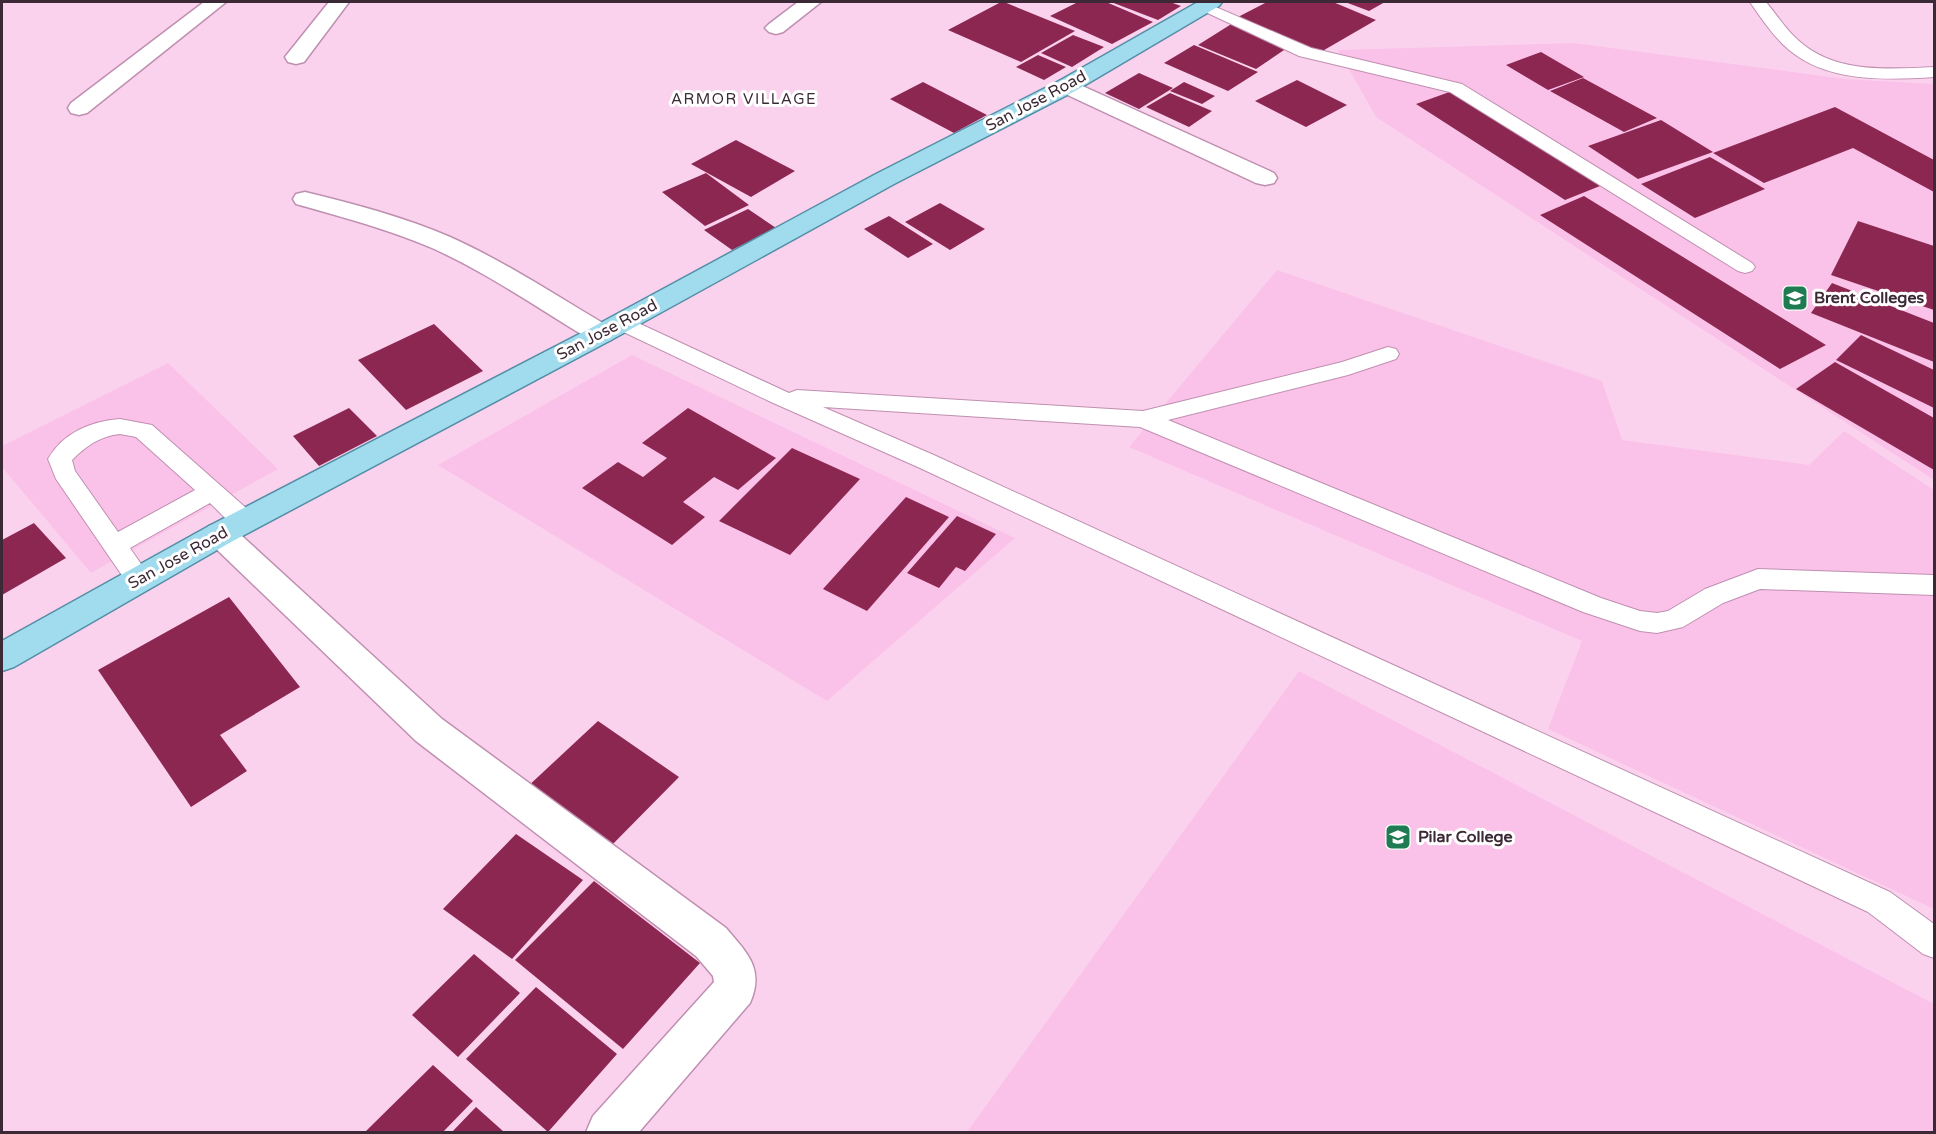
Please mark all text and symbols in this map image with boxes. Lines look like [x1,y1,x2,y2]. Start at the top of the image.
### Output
street label: San Jose Road [982,66,1090,136]
district label: ARMOR VILLAGE [671,90,817,108]
school or university icon: Brent Colleges [1780,283,1810,313]
place label: Brent Colleges [1814,288,1925,308]
street label: San Jose Road [553,295,661,365]
street label: San Jose Road [125,522,231,594]
school or university icon: Pilar College [1383,822,1413,852]
place label: Pilar College [1418,827,1513,847]

